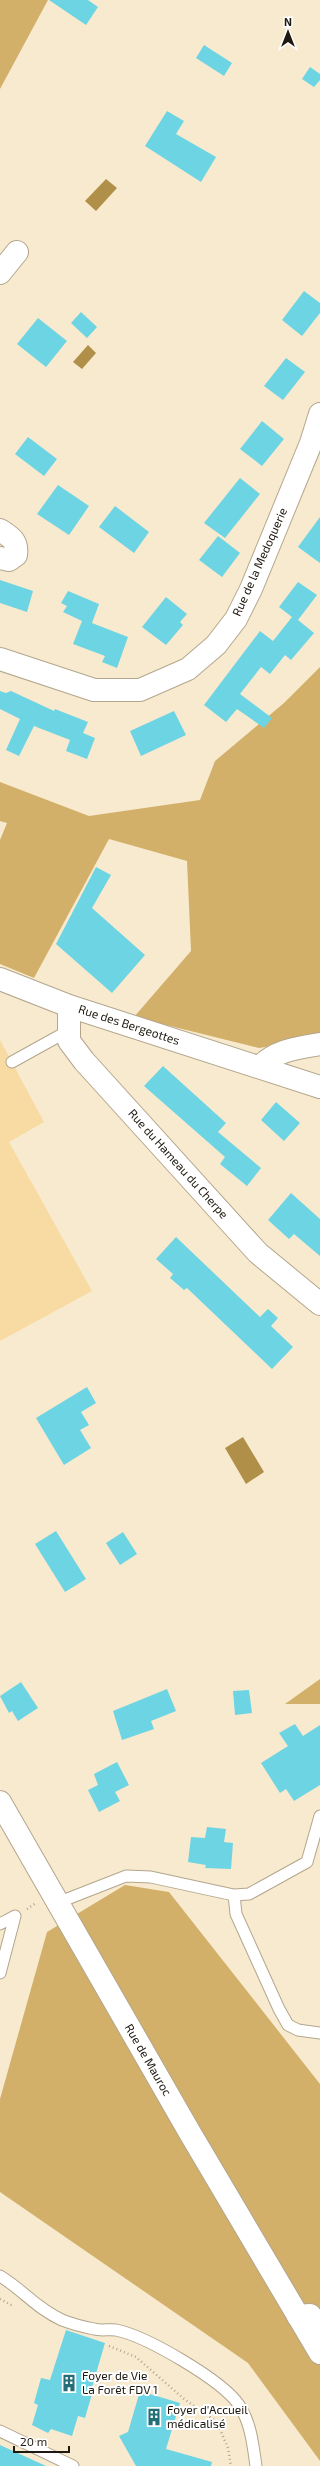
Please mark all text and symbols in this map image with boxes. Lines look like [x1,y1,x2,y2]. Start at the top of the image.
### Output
north arrow [268,12,308,52]
text: N [284,15,292,28]
street label: Rue de la Medoquerie [229,505,289,618]
street label: Rue des Bergeottes [77,1001,182,1047]
street label: Rue du Hameau du Cherpe [126,1106,232,1221]
street label: Rue de Mauroc [123,2021,175,2098]
place label: Foyer de Vie La Forêt FDV 1 [82,2368,158,2396]
building icon: Foyer de Vie La Forêt FDV 1 [59,2373,79,2393]
place label: Foyer d'Accueil médicalisé [167,2402,248,2430]
building icon: Foyer d'Accueil médicalisé [144,2407,164,2427]
scale bar [14,2428,69,2454]
text: 20 m [20,2434,47,2448]

